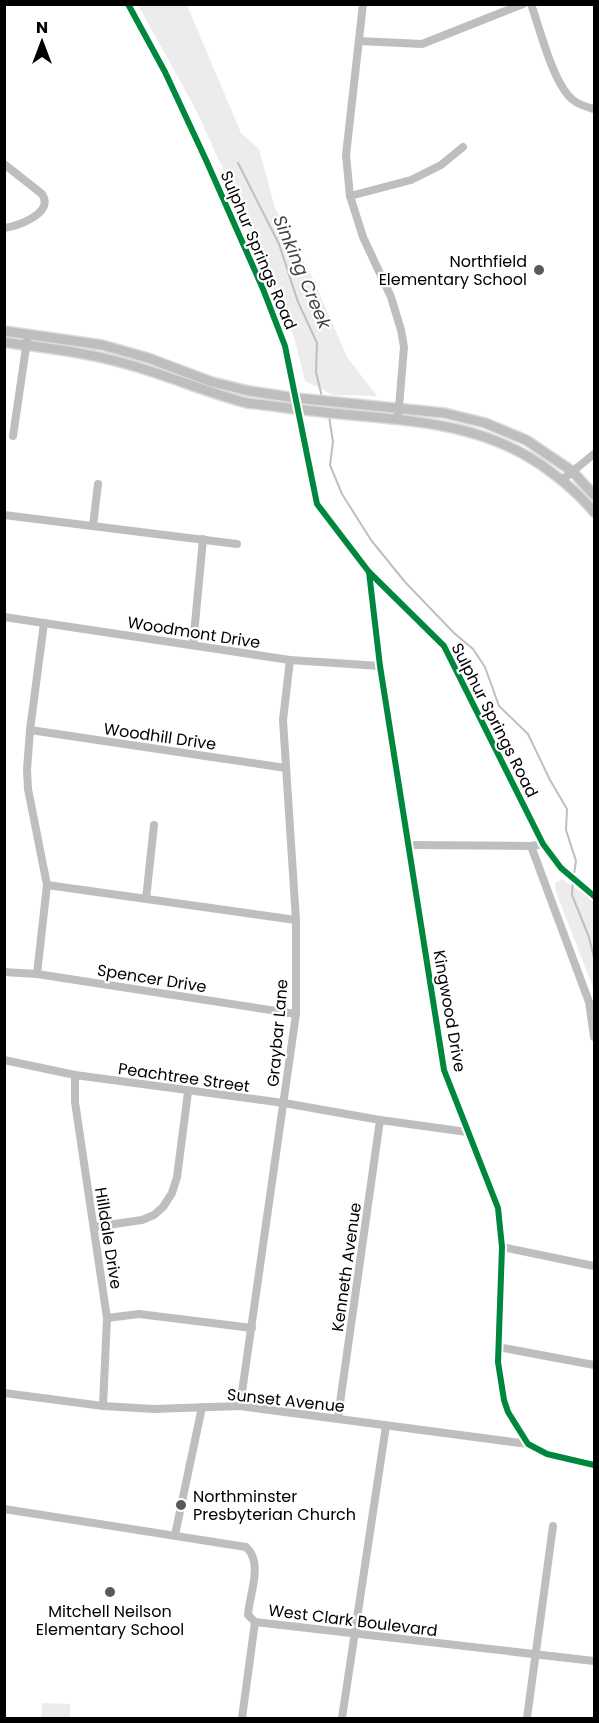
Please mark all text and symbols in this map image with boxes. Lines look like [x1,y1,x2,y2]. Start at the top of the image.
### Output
north arrow [12,12,72,72]
text: N [36,16,48,39]
street label: Sulphur Springs Road [215,167,302,333]
water label: Sinking Creek [267,211,338,333]
place label: Northfield Elementary School [379,250,527,291]
marker: Northfield Elementary School [532,263,546,277]
street label: Woodmont Drive [126,611,262,654]
street label: Sulphur Springs Road [446,639,544,801]
street label: Woodhill Drive [102,717,218,756]
street label: Kingwood Drive [427,948,472,1074]
street label: Spencer Drive [96,959,208,998]
street label: Graybar Lane [261,978,294,1088]
street label: Peachtree Street [117,1057,251,1098]
street label: Hilldale Drive [89,1186,128,1291]
street label: Kenneth Avenue [326,1201,367,1333]
street label: Sunset Avenue [226,1383,346,1418]
place label: Northminster Presbyterian Church [193,1485,356,1526]
marker: Northminster Presbyterian Church [174,1498,188,1512]
marker: Mitchell Neilson Elementary School [103,1585,117,1599]
street label: West Clark Boulevard [267,1599,439,1642]
place label: Mitchell Neilson Elementary School [36,1600,184,1641]

